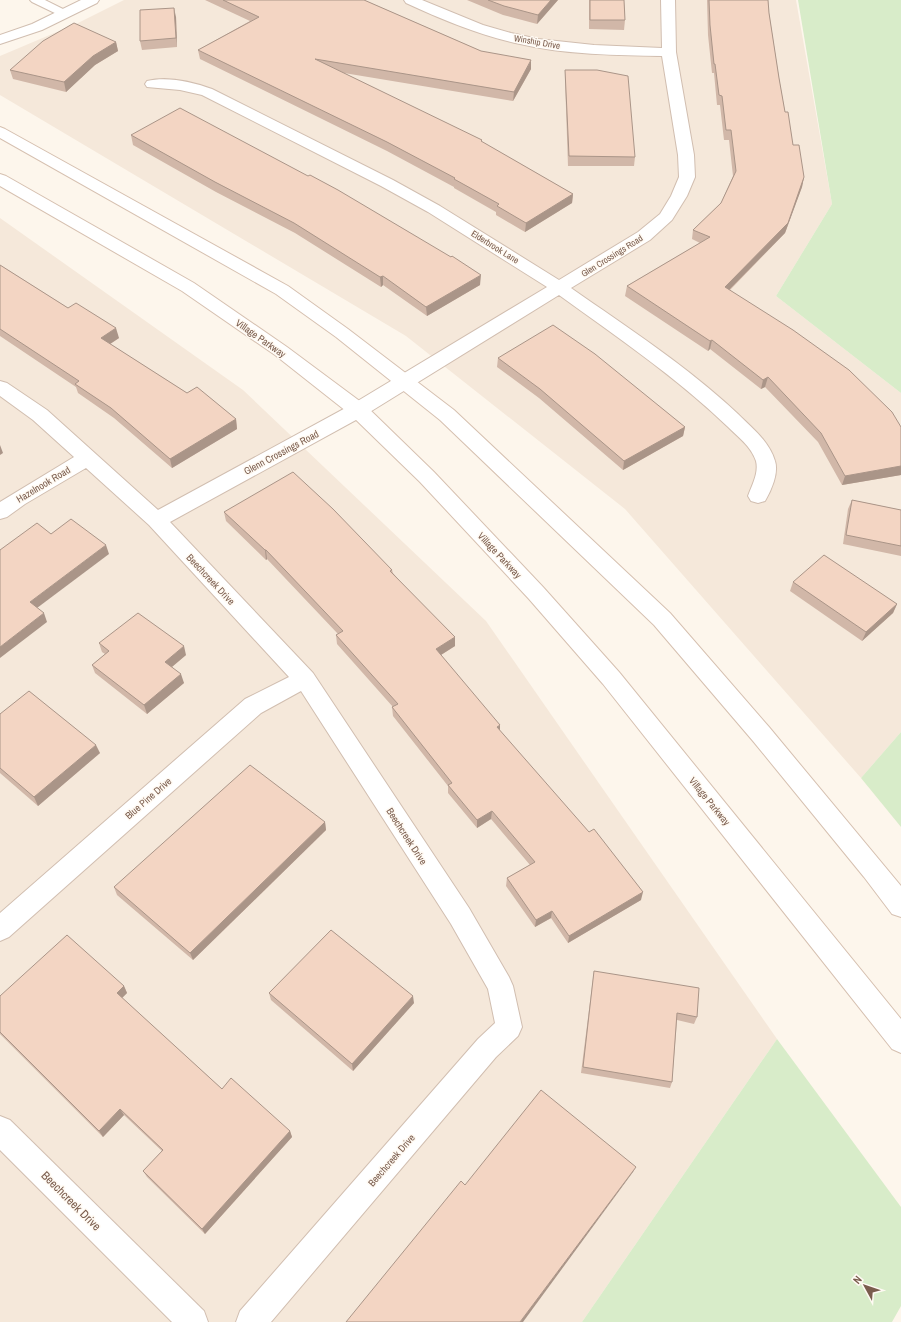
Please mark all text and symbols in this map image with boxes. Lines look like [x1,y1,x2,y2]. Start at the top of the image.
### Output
street label: Winship Drive [513,32,561,52]
street label: Elderbrook Lane [469,228,521,266]
street label: Glen Crossings Road [579,232,645,280]
street label: Village Parkway [233,316,289,361]
street label: Glenn Crossings Road [242,427,321,478]
street label: Hazelnook Road [14,463,73,506]
street label: Village Parkway [475,529,525,582]
street label: Beechcreek Drive [184,551,238,608]
street label: Blue Pine Drive [122,774,175,822]
street label: Village Parkway [686,774,734,829]
street label: Beechcreek Drive [383,805,430,868]
street label: Beechcreek Drive [365,1131,418,1189]
street label: Beechcreek Drive [38,1168,104,1234]
north arrow [845,1266,885,1306]
text: N [850,1273,865,1287]

